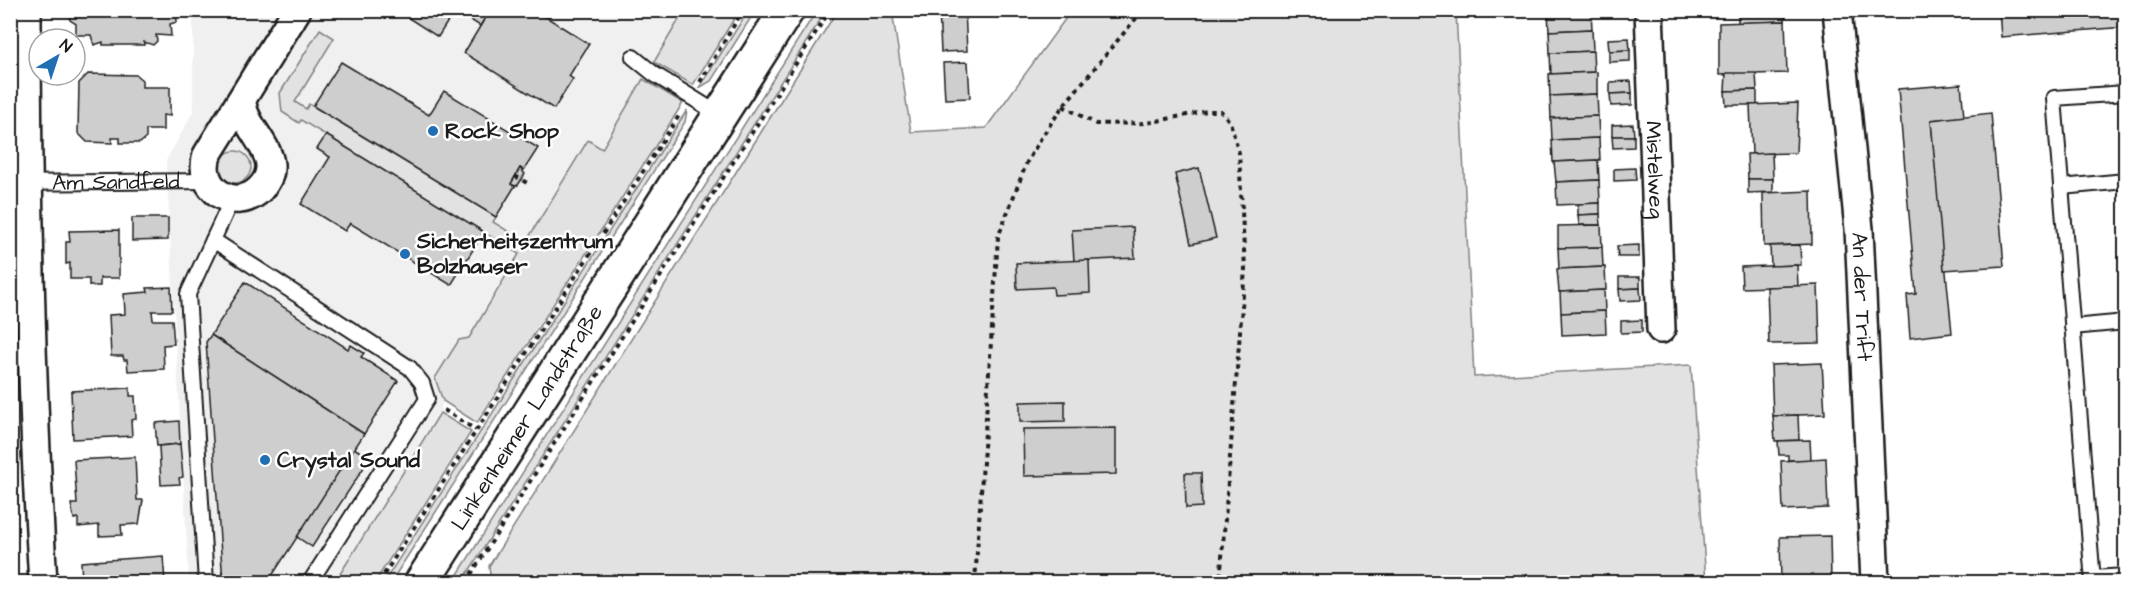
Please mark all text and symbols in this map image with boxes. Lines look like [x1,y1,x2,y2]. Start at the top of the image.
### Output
north arrow [27,27,87,87]
text: N [55,34,77,58]
place label: Rock Shop [445,116,560,147]
street label: Mistelweg [1638,120,1672,219]
marker: Rock Shop [426,124,440,138]
street label: Am Sandfeld [52,166,180,198]
place label: Sicherheitszentrum Bolzhauser [416,226,613,282]
street label: An der Trift [1844,232,1880,362]
marker: Sicherheitszentrum Bolzhauser [398,247,412,261]
street label: Linkenheimer Landstraße [443,299,610,536]
place label: Crystal Sound [277,445,421,478]
marker: Crystal Sound [258,453,272,467]

